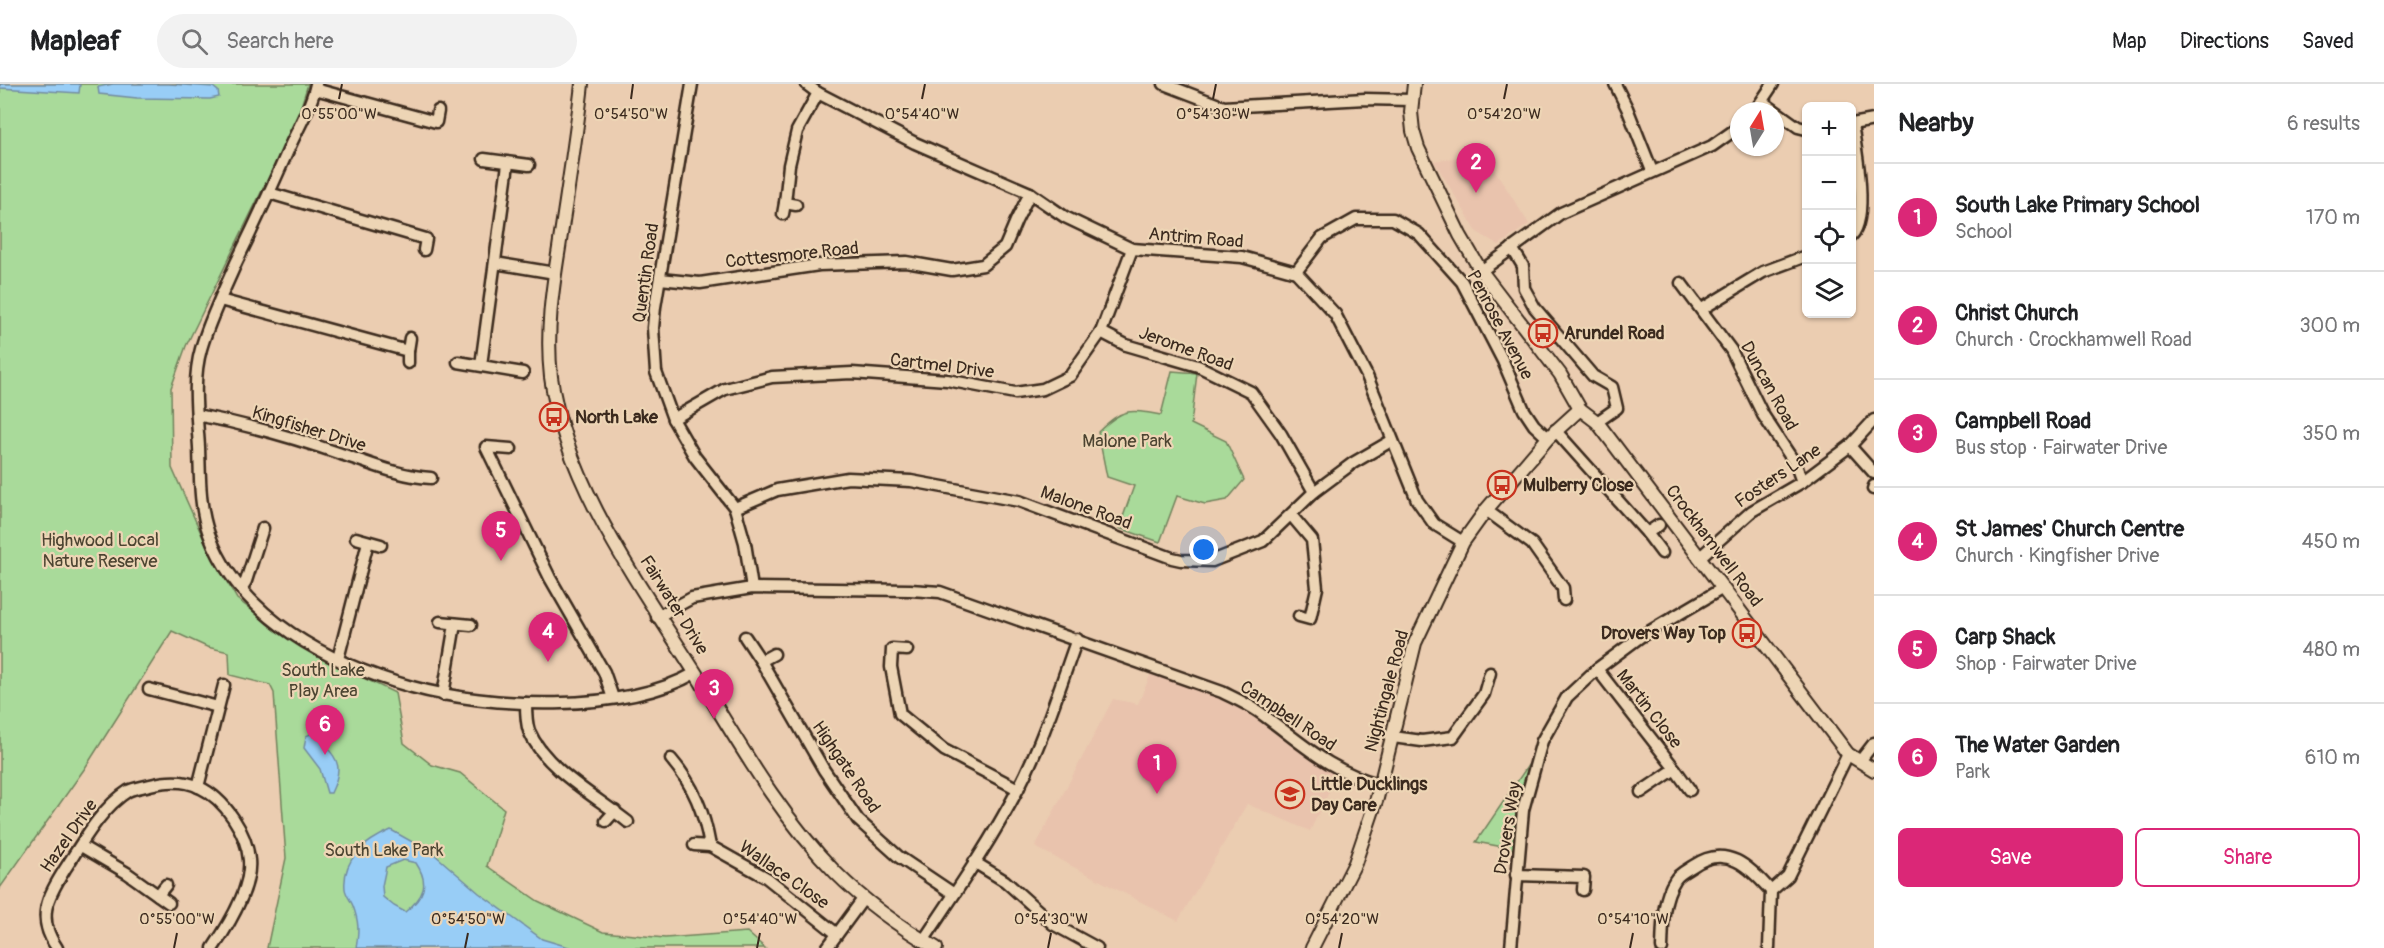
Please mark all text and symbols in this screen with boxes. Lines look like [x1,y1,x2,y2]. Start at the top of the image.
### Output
search box [157,14,577,68]
text: Mapleaf [30,24,121,59]
icon: search [178,25,211,58]
text: Search here [226,27,334,55]
text: Map [2112,28,2147,55]
text: Directions [2180,28,2269,55]
text: Saved [2302,28,2354,55]
north arrow [1730,102,1784,156]
map controls [1802,102,1856,318]
button: + [1802,102,1856,156]
text: 0°55'00"W [301,105,377,124]
text: 0°54'50"W [594,105,668,124]
text: 0°54'40"W [885,105,959,124]
text: 0°54'30"W [1176,105,1250,124]
text: 0°54'20"W [1467,105,1541,124]
text: Nearby [1898,107,1974,139]
text: 6 results [2287,111,2360,136]
pin: 2 [1456,144,1496,193]
button: − [1802,156,1856,210]
text: South Lake Primary School [1955,191,2200,219]
text: 1 [1914,205,1921,230]
text: 170 m [2306,205,2360,230]
button: locate [1802,210,1856,264]
text: School [1955,219,2012,244]
street label: Quentin Road [628,222,664,324]
street label: Antrim Road [1148,222,1244,254]
street label: Cottesmore Road [724,237,860,273]
button: layers [1802,264,1856,318]
street label: Penrose Avenue [1462,266,1539,384]
text: Christ Church [1955,299,2078,327]
text: 2 [1912,313,1923,338]
text: 300 m [2299,313,2360,338]
bus stop icon: Arundel Road [1527,317,1559,349]
street label: Jerome Road [1136,321,1236,377]
place label: Arundel Road [1564,322,1665,345]
text: Church · Crockhamwell Road [1955,327,2192,352]
street label: Duncan Road [1735,337,1803,435]
street label: Cartmel Drive [889,348,995,384]
street label: Kingfisher Drive [249,401,369,457]
bus stop icon: North Lake [538,401,570,433]
place label: North Lake [575,406,659,429]
text: Campbell Road [1955,407,2091,435]
text: 3 [1912,421,1923,446]
text: 350 m [2302,421,2360,446]
park label: Malone Park [1082,430,1172,453]
text: Bus stop · Fairwater Drive [1955,435,2167,460]
street label: Fosters Lane [1730,439,1826,513]
bus stop icon: Mulberry Close [1486,469,1518,501]
place label: Mulberry Close [1523,474,1635,497]
street label: Crockhamwell Road [1661,480,1767,612]
street label: Malone Road [1037,481,1135,535]
pin: 5 [482,512,520,561]
text: St James' Church Centre [1955,515,2184,543]
park label: Highwood Local Nature Reserve [41,529,159,573]
text: 4 [1912,529,1923,554]
text: 450 m [2302,529,2360,554]
your location [1189,535,1218,564]
text: Church · Kingfisher Drive [1955,543,2159,568]
street label: Fairwater Drive [634,551,714,659]
pin: 4 [528,612,568,662]
bus stop icon: Drovers Way Top [1731,617,1763,649]
place label: Drovers Way Top [1601,622,1726,645]
text: Carp Shack [1955,623,2056,651]
street label: Nightingale Road [1360,628,1414,754]
text: 5 [1912,637,1923,662]
text: 480 m [2303,637,2360,662]
text: Shop · Fairwater Drive [1955,651,2137,676]
park label: South Lake Play Area [281,659,365,703]
street label: Martin Close [1611,665,1687,753]
pin: 3 [694,670,734,719]
street label: Campbell Road [1235,675,1341,757]
pin: 6 [306,706,344,755]
street label: Highgate Road [807,716,885,818]
text: The Water Garden [1955,731,2120,759]
pin: 1 [1138,744,1176,794]
text: 6 [1912,745,1923,770]
text: 610 m [2305,745,2360,770]
text: Park [1955,759,1990,784]
place label: Little Ducklings Day Care [1311,773,1428,817]
school or university icon: Little Ducklings Day Care [1274,778,1306,810]
street label: Drovers Way [1489,780,1527,876]
street label: Hazel Drive [35,795,103,877]
button: Save [1898,828,2123,887]
button: Share [2135,828,2360,887]
street label: Wallace Close [735,836,834,914]
park label: South Lake Park [324,839,444,862]
text: 0°55'00"W [139,910,215,929]
text: 0°54'50"W [431,910,505,929]
text: 0°54'40"W [723,910,797,929]
text: 0°54'30"W [1014,910,1088,929]
text: 0°54'20"W [1305,910,1379,929]
text: 0°54'10"W [1597,910,1669,929]

